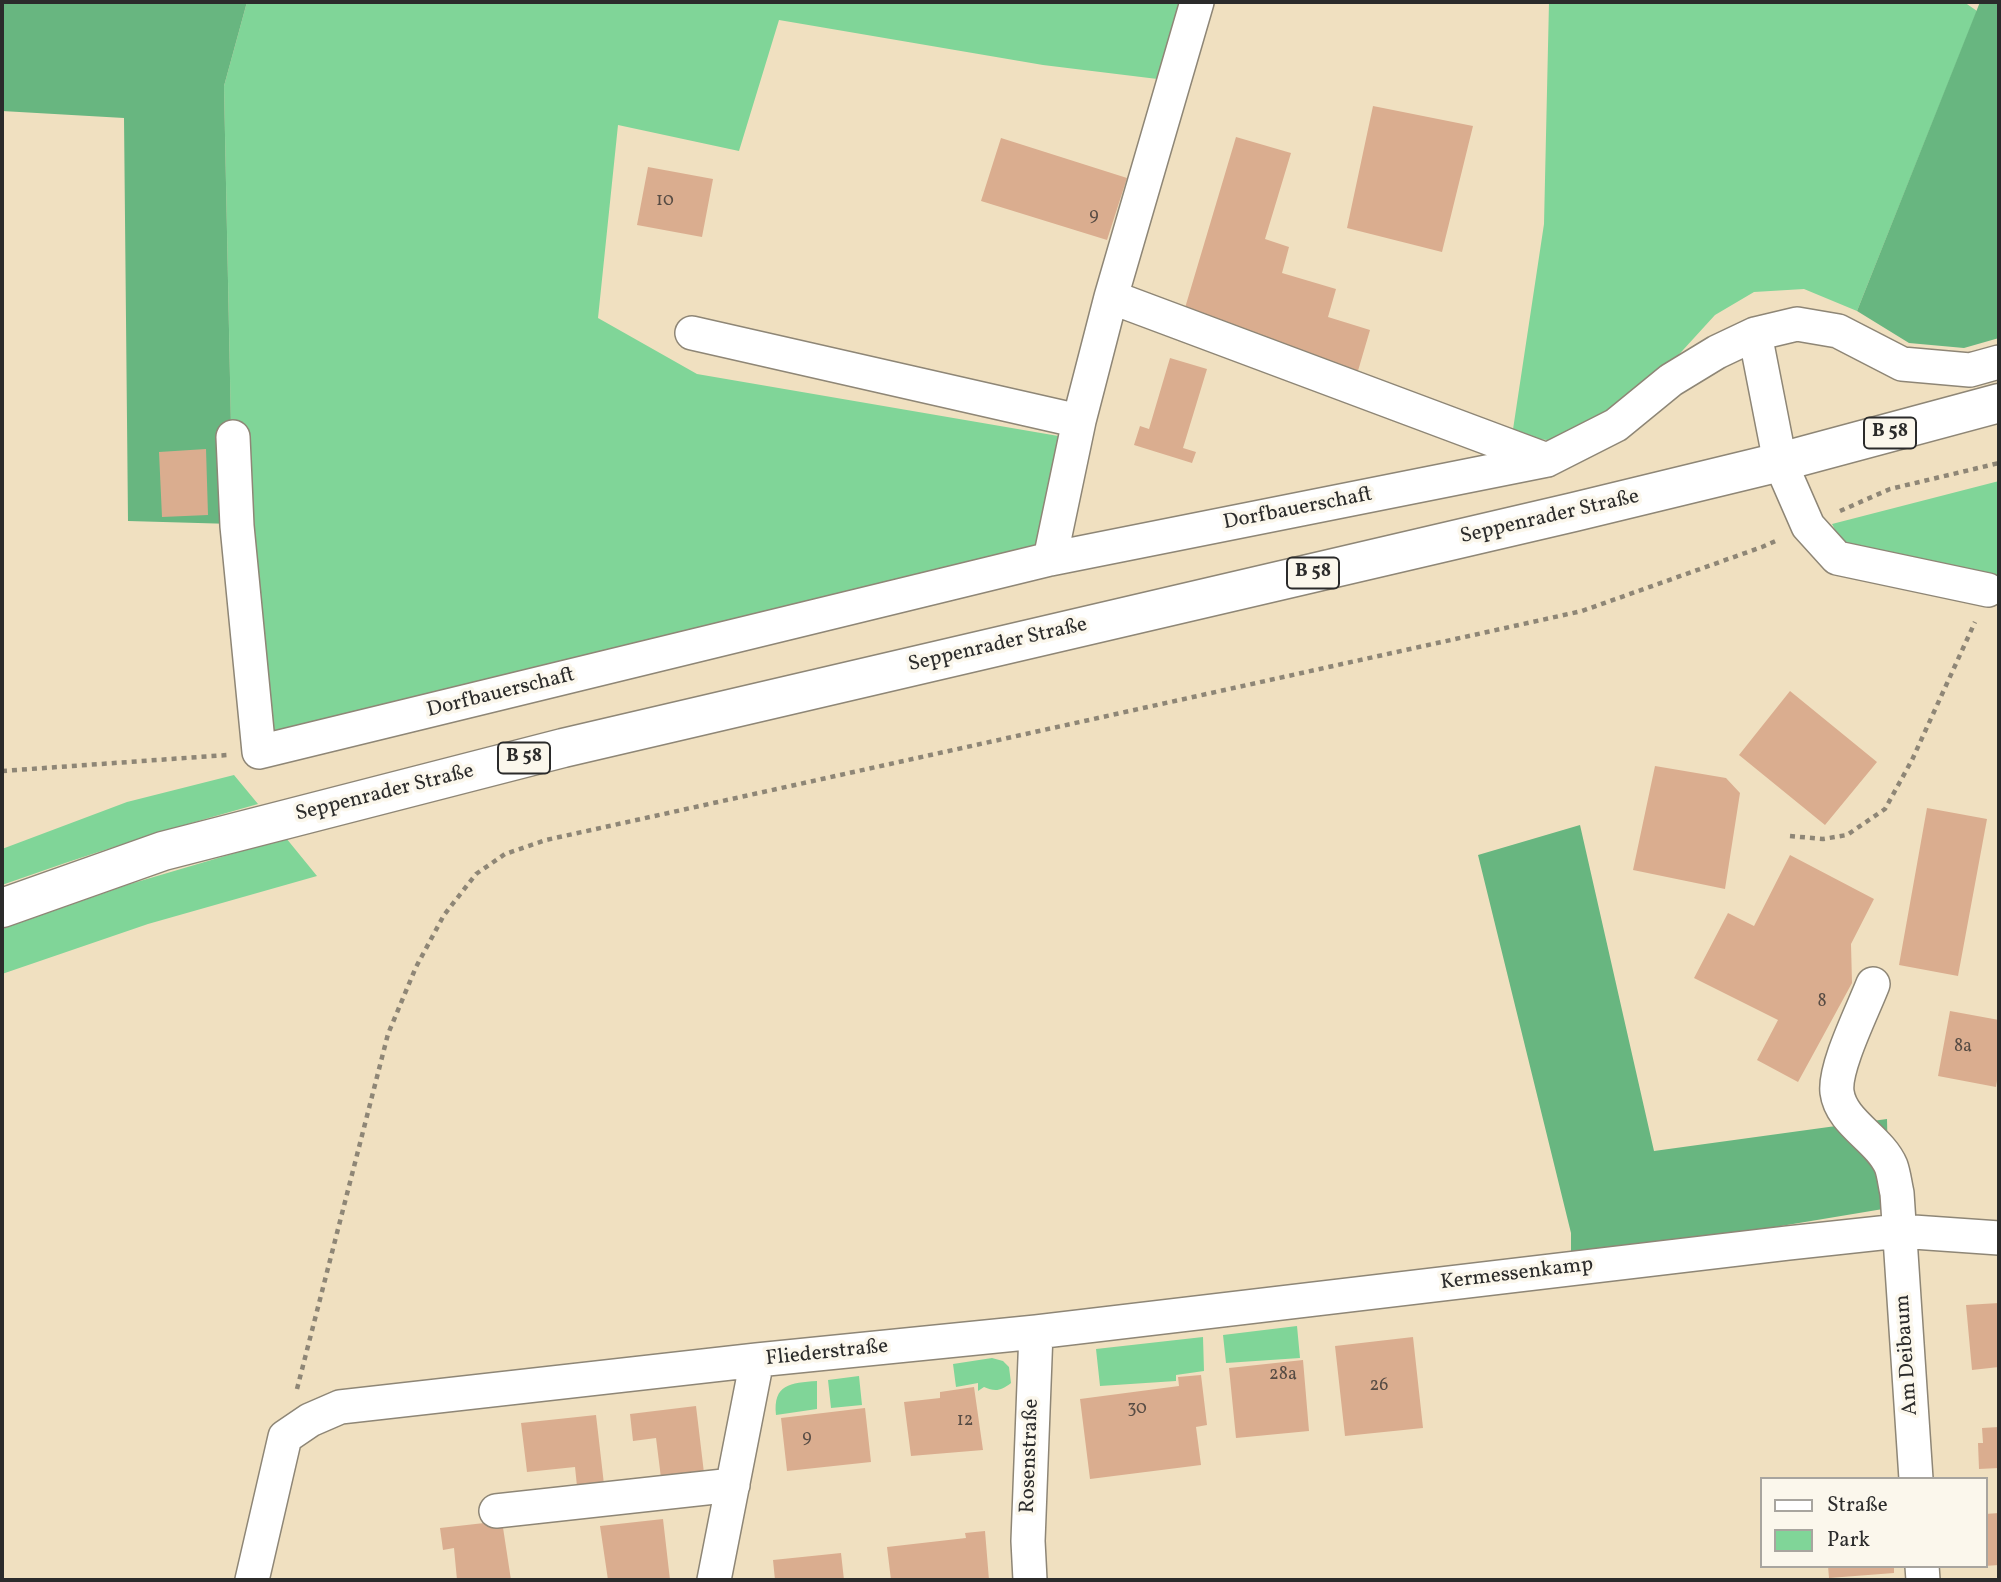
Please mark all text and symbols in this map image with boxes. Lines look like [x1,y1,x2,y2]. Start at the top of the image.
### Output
house number: 10 [656,191,674,213]
house number: 9 [1089,206,1099,228]
road number: B 58 [1864,418,1916,448]
street label: Dorfbauerschaft [1221,483,1375,537]
street label: Seppenrader Straße [1458,485,1642,551]
road number: B 58 [1287,558,1339,588]
street label: Seppenrader Straße [906,613,1090,679]
street label: Dorfbauerschaft [425,663,577,725]
road number: B 58 [498,743,550,774]
street label: Seppenrader Straße [293,760,477,828]
house number: 8 [1817,992,1827,1014]
house number: 8a [1954,1037,1972,1059]
street label: Kermessenkamp [1439,1253,1595,1297]
street label: Am Deibaum [1891,1293,1925,1417]
street label: Fliederstraße [764,1335,890,1373]
house number: 28a [1269,1365,1297,1387]
house number: 26 [1370,1376,1388,1398]
street label: Rosenstraße [1016,1398,1046,1514]
house number: 30 [1127,1399,1147,1421]
house number: 12 [957,1411,973,1433]
house number: 9 [802,1428,812,1450]
legend [1759,1477,1987,1568]
text: Straße [1827,1491,1888,1520]
text: Park [1827,1526,1870,1555]

